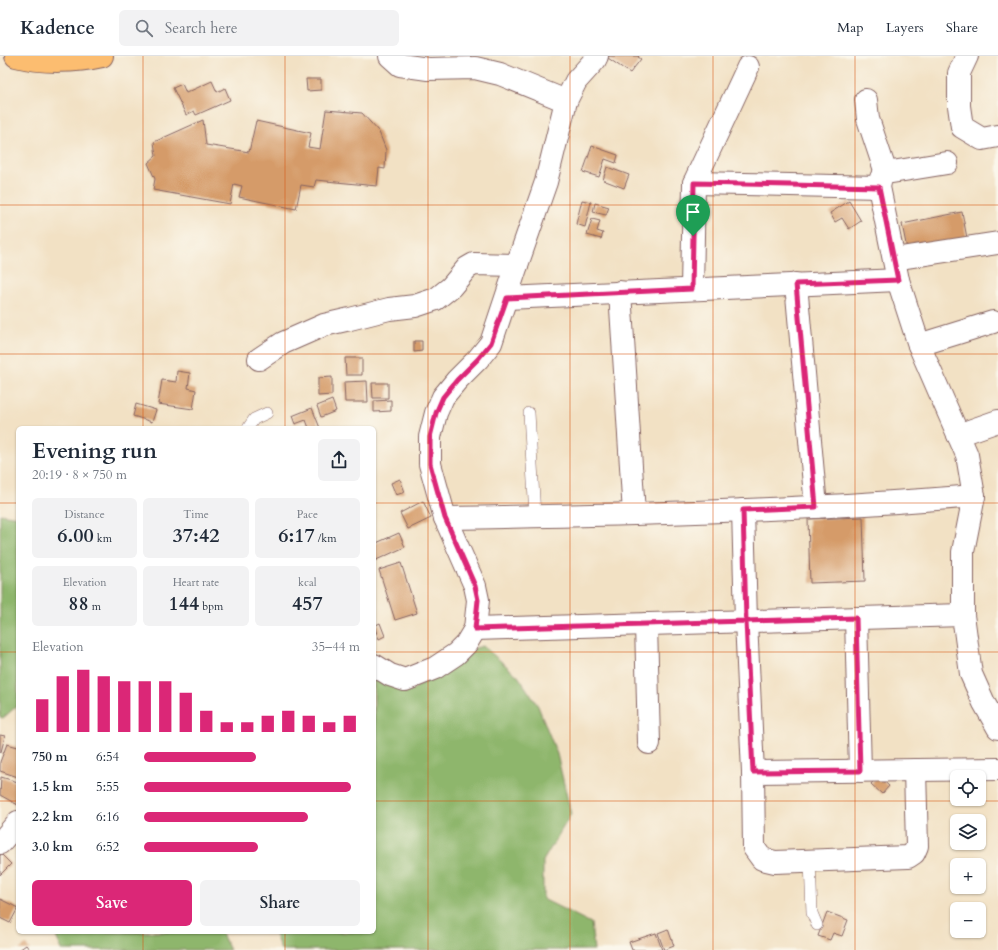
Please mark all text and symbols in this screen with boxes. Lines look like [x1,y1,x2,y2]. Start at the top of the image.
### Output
search box [119,10,399,46]
text: Kadence [20,15,95,41]
icon: search [133,17,155,39]
text: Search here [165,18,238,38]
text: Map [837,18,864,37]
text: Layers [886,18,924,37]
text: Share [946,18,978,37]
pin [676,195,710,236]
icon: arrive [682,201,704,223]
text: Evening run [32,436,157,466]
button: share [318,439,360,481]
text: 20:19 · 8 × 750 m [32,466,127,484]
text: Distance [65,507,105,522]
text: Time [183,507,209,522]
text: Pace [297,507,318,522]
text: 6.00 [57,522,94,549]
text: 37:42 [173,522,219,549]
text: 6:17 [278,522,315,549]
text: km [94,531,112,546]
text: /km [315,531,336,546]
text: Elevation [63,575,107,590]
text: Heart rate [173,575,219,590]
text: kcal [298,575,317,590]
text: 88 [68,590,89,617]
text: 144 [169,590,199,617]
text: 457 [292,590,323,617]
text: m [89,599,101,614]
text: bpm [199,599,223,614]
text: Elevation [32,638,84,656]
text: 35–44 m [312,638,360,656]
text: 750 m [32,748,67,766]
text: 6:54 [96,748,119,766]
map controls [950,770,986,938]
button: locate [950,770,986,806]
text: 1.5 km [32,778,73,796]
text: 5:55 [96,778,119,796]
text: 2.2 km [32,808,73,826]
text: 6:16 [96,808,119,826]
button: layers [950,814,986,850]
text: 3.0 km [32,838,73,856]
text: 6:52 [96,838,119,856]
button: + [950,858,986,894]
button: Save [32,880,192,926]
button: Share [200,880,360,926]
button: − [950,902,986,938]

